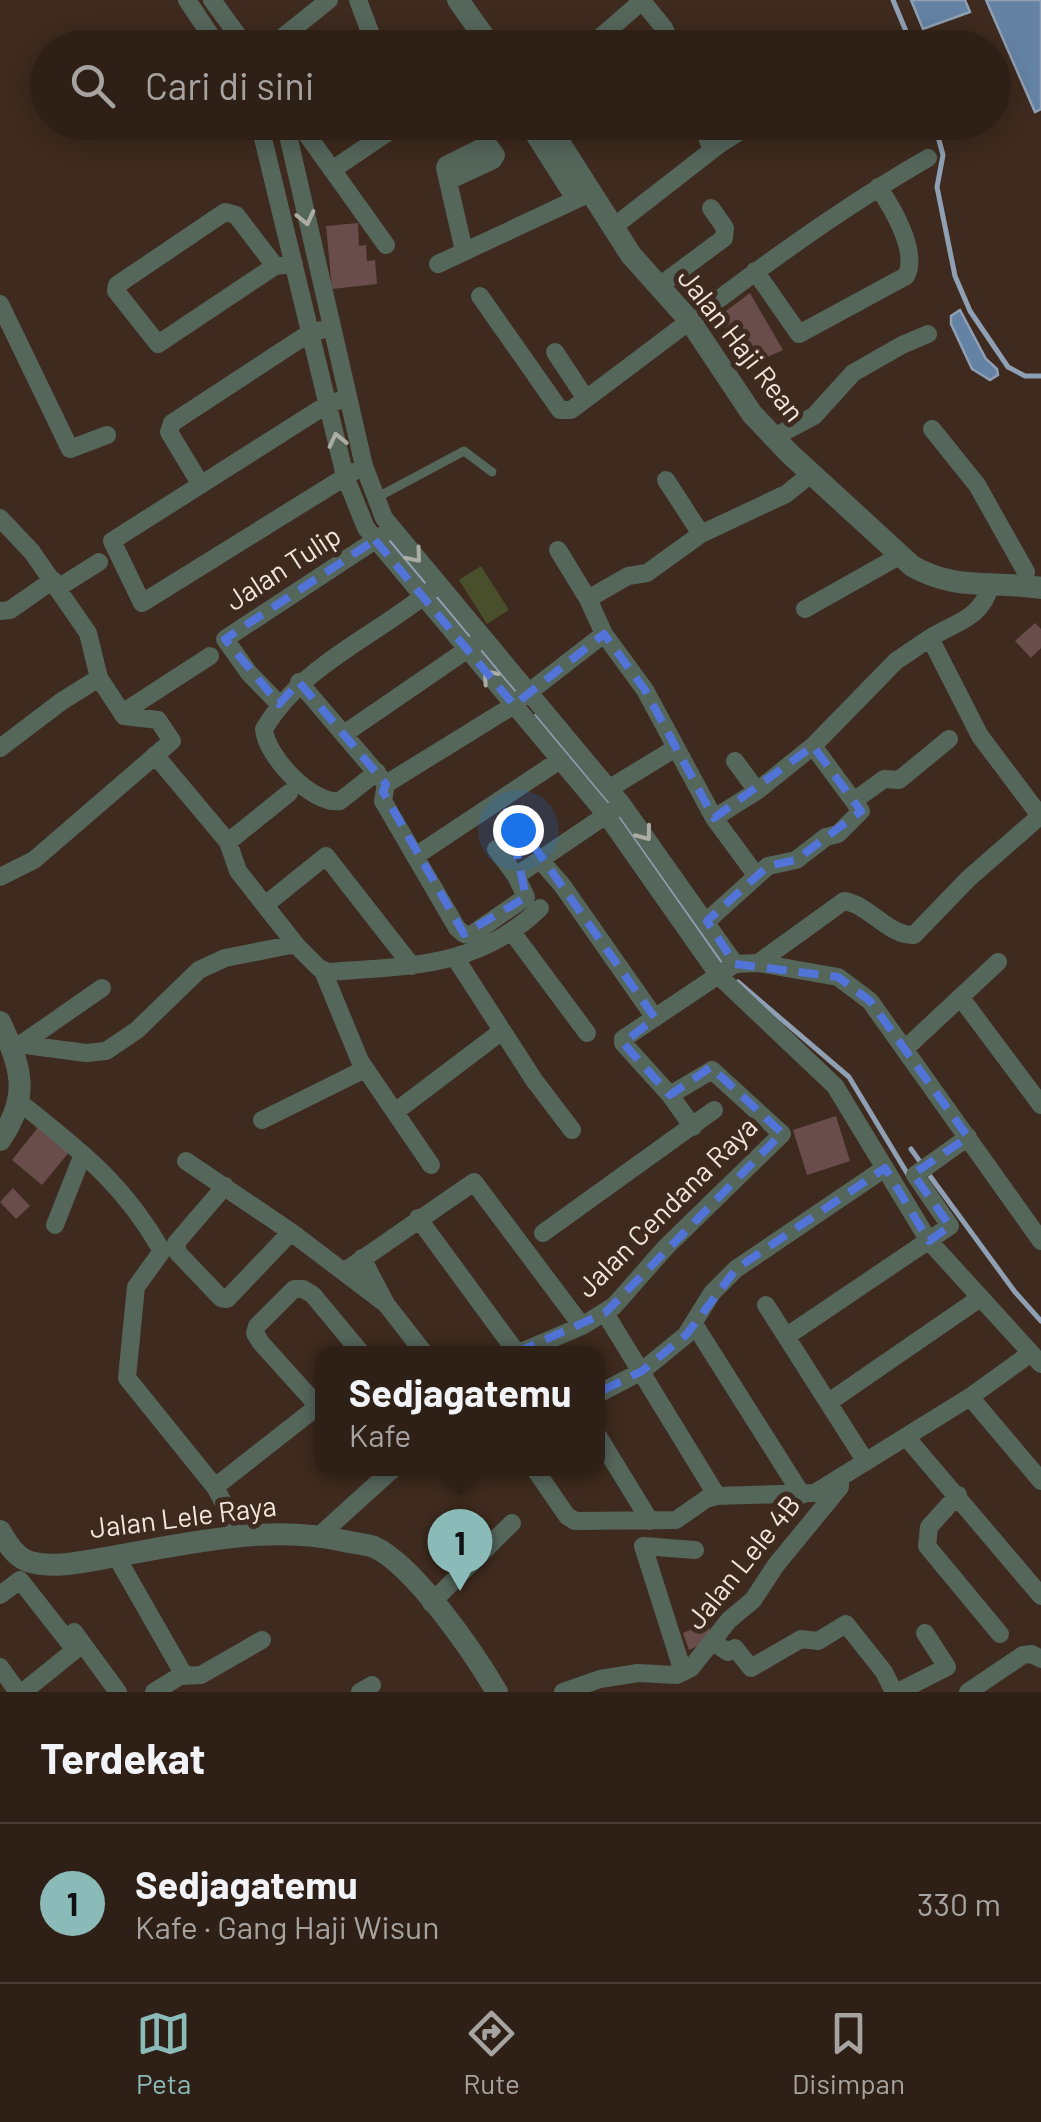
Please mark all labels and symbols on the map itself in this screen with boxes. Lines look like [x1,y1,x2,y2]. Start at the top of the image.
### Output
one-way arrow [294,209,315,226]
street label: Jalan Haji Rean [671,261,812,428]
one-way arrow [328,432,349,449]
street label: Jalan Tulip [218,517,347,617]
one-way arrow [403,545,421,563]
one-way arrow [483,669,501,688]
your location [493,805,544,856]
one-way arrow [633,823,650,841]
street label: Jalan Cendana Raya [569,1109,764,1304]
street label: Jalan Lele 4B [678,1487,807,1635]
street label: Jalan Lele Raya [88,1488,278,1544]
pin: 1 [428,1508,492,1591]

